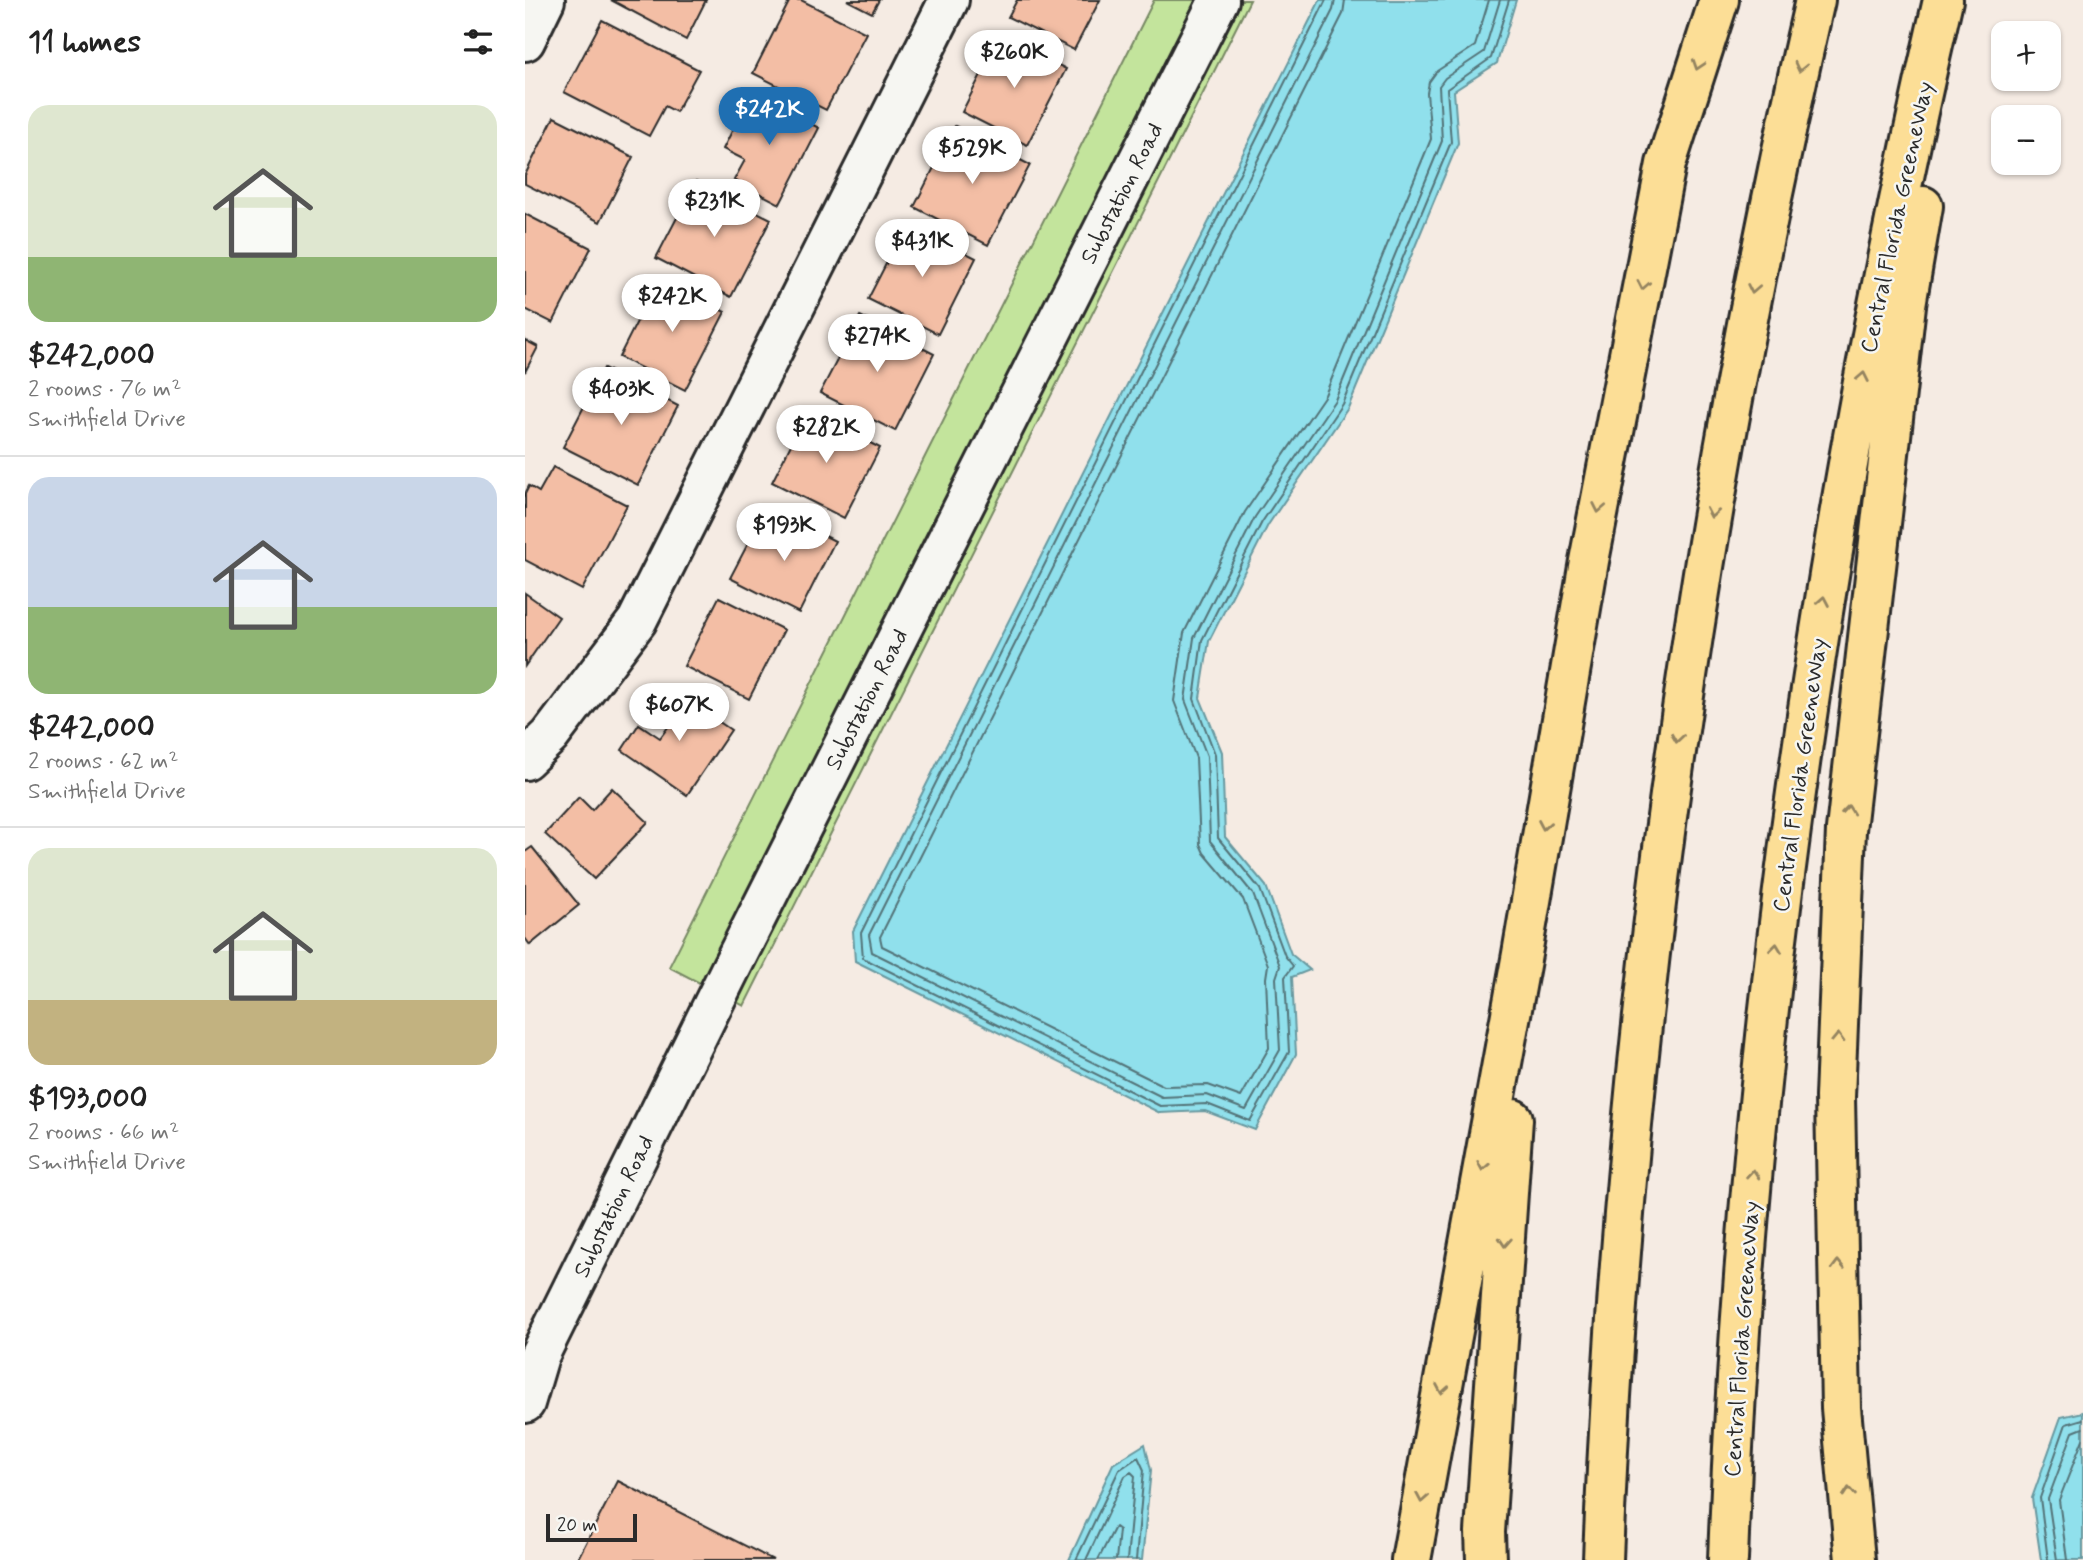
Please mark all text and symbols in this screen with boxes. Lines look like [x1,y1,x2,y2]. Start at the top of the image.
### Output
map controls [1991,21,2061,175]
button: + [1991,21,2061,91]
text: 11 homes [28,23,141,62]
icon: filters [459,23,497,61]
pin: $260K [965,31,1063,90]
text: $260K [980,38,1048,68]
one-way arrow [1692,58,1706,71]
one-way arrow [1794,60,1808,72]
street label: Central Florida GreeneWay [1855,79,1941,356]
pin: $242K [720,88,818,147]
text: $242K [735,95,803,125]
button: − [1991,105,2061,175]
street label: Substation Road [1074,118,1171,270]
pin: $529K [923,127,1021,186]
text: $529K [938,134,1006,164]
icon: home [200,150,326,276]
pin: $231K [665,180,763,239]
text: $231K [684,187,744,217]
pin: $431K [873,219,971,279]
text: $431K [891,227,953,257]
pin: $242K [623,274,721,334]
one-way arrow [1636,279,1651,291]
text: $242K [638,282,706,312]
one-way arrow [1746,283,1761,295]
pin: $274K [828,314,926,374]
text: $274K [844,322,910,352]
text: $242,000 [28,336,155,375]
pin: $403K [572,368,670,427]
one-way arrow [1855,371,1870,383]
text: 2 rooms · 76 m² [28,375,181,405]
text: $403K [588,375,654,405]
text: Smithfield Drive [28,405,186,435]
pin: $282K [777,406,875,465]
text: $282K [792,413,860,443]
one-way arrow [1593,502,1608,514]
pin: $193K [735,504,833,563]
one-way arrow [1705,507,1720,519]
text: $193K [752,511,816,541]
icon: home [200,522,326,648]
one-way arrow [1815,595,1830,607]
street label: Substation Road [819,624,916,776]
street label: Central Florida GreeneWay [1767,636,1835,914]
pin: $607K [630,684,728,743]
text: $607K [645,691,713,721]
text: $242,000 [28,708,155,747]
one-way arrow [1670,732,1685,744]
text: 2 rooms · 62 m² [28,747,179,777]
text: Smithfield Drive [28,777,186,807]
one-way arrow [1840,804,1855,815]
one-way arrow [1537,819,1552,831]
icon: home [200,893,326,1019]
one-way arrow [1769,942,1784,954]
one-way arrow [1830,1032,1845,1043]
text: $193,000 [28,1079,148,1118]
text: 2 rooms · 66 m² [28,1118,179,1148]
street label: Substation Road [567,1131,662,1283]
text: Smithfield Drive [28,1148,186,1178]
one-way arrow [1476,1160,1491,1172]
one-way arrow [1745,1168,1760,1179]
street label: Central Florida GreeneWay [1718,1200,1768,1478]
one-way arrow [1498,1237,1513,1248]
one-way arrow [1831,1259,1846,1270]
one-way arrow [1435,1384,1450,1395]
one-way arrow [1842,1486,1857,1497]
one-way arrow [1415,1492,1430,1504]
scale bar [546,1511,637,1543]
text: 20 m [557,1513,597,1538]

